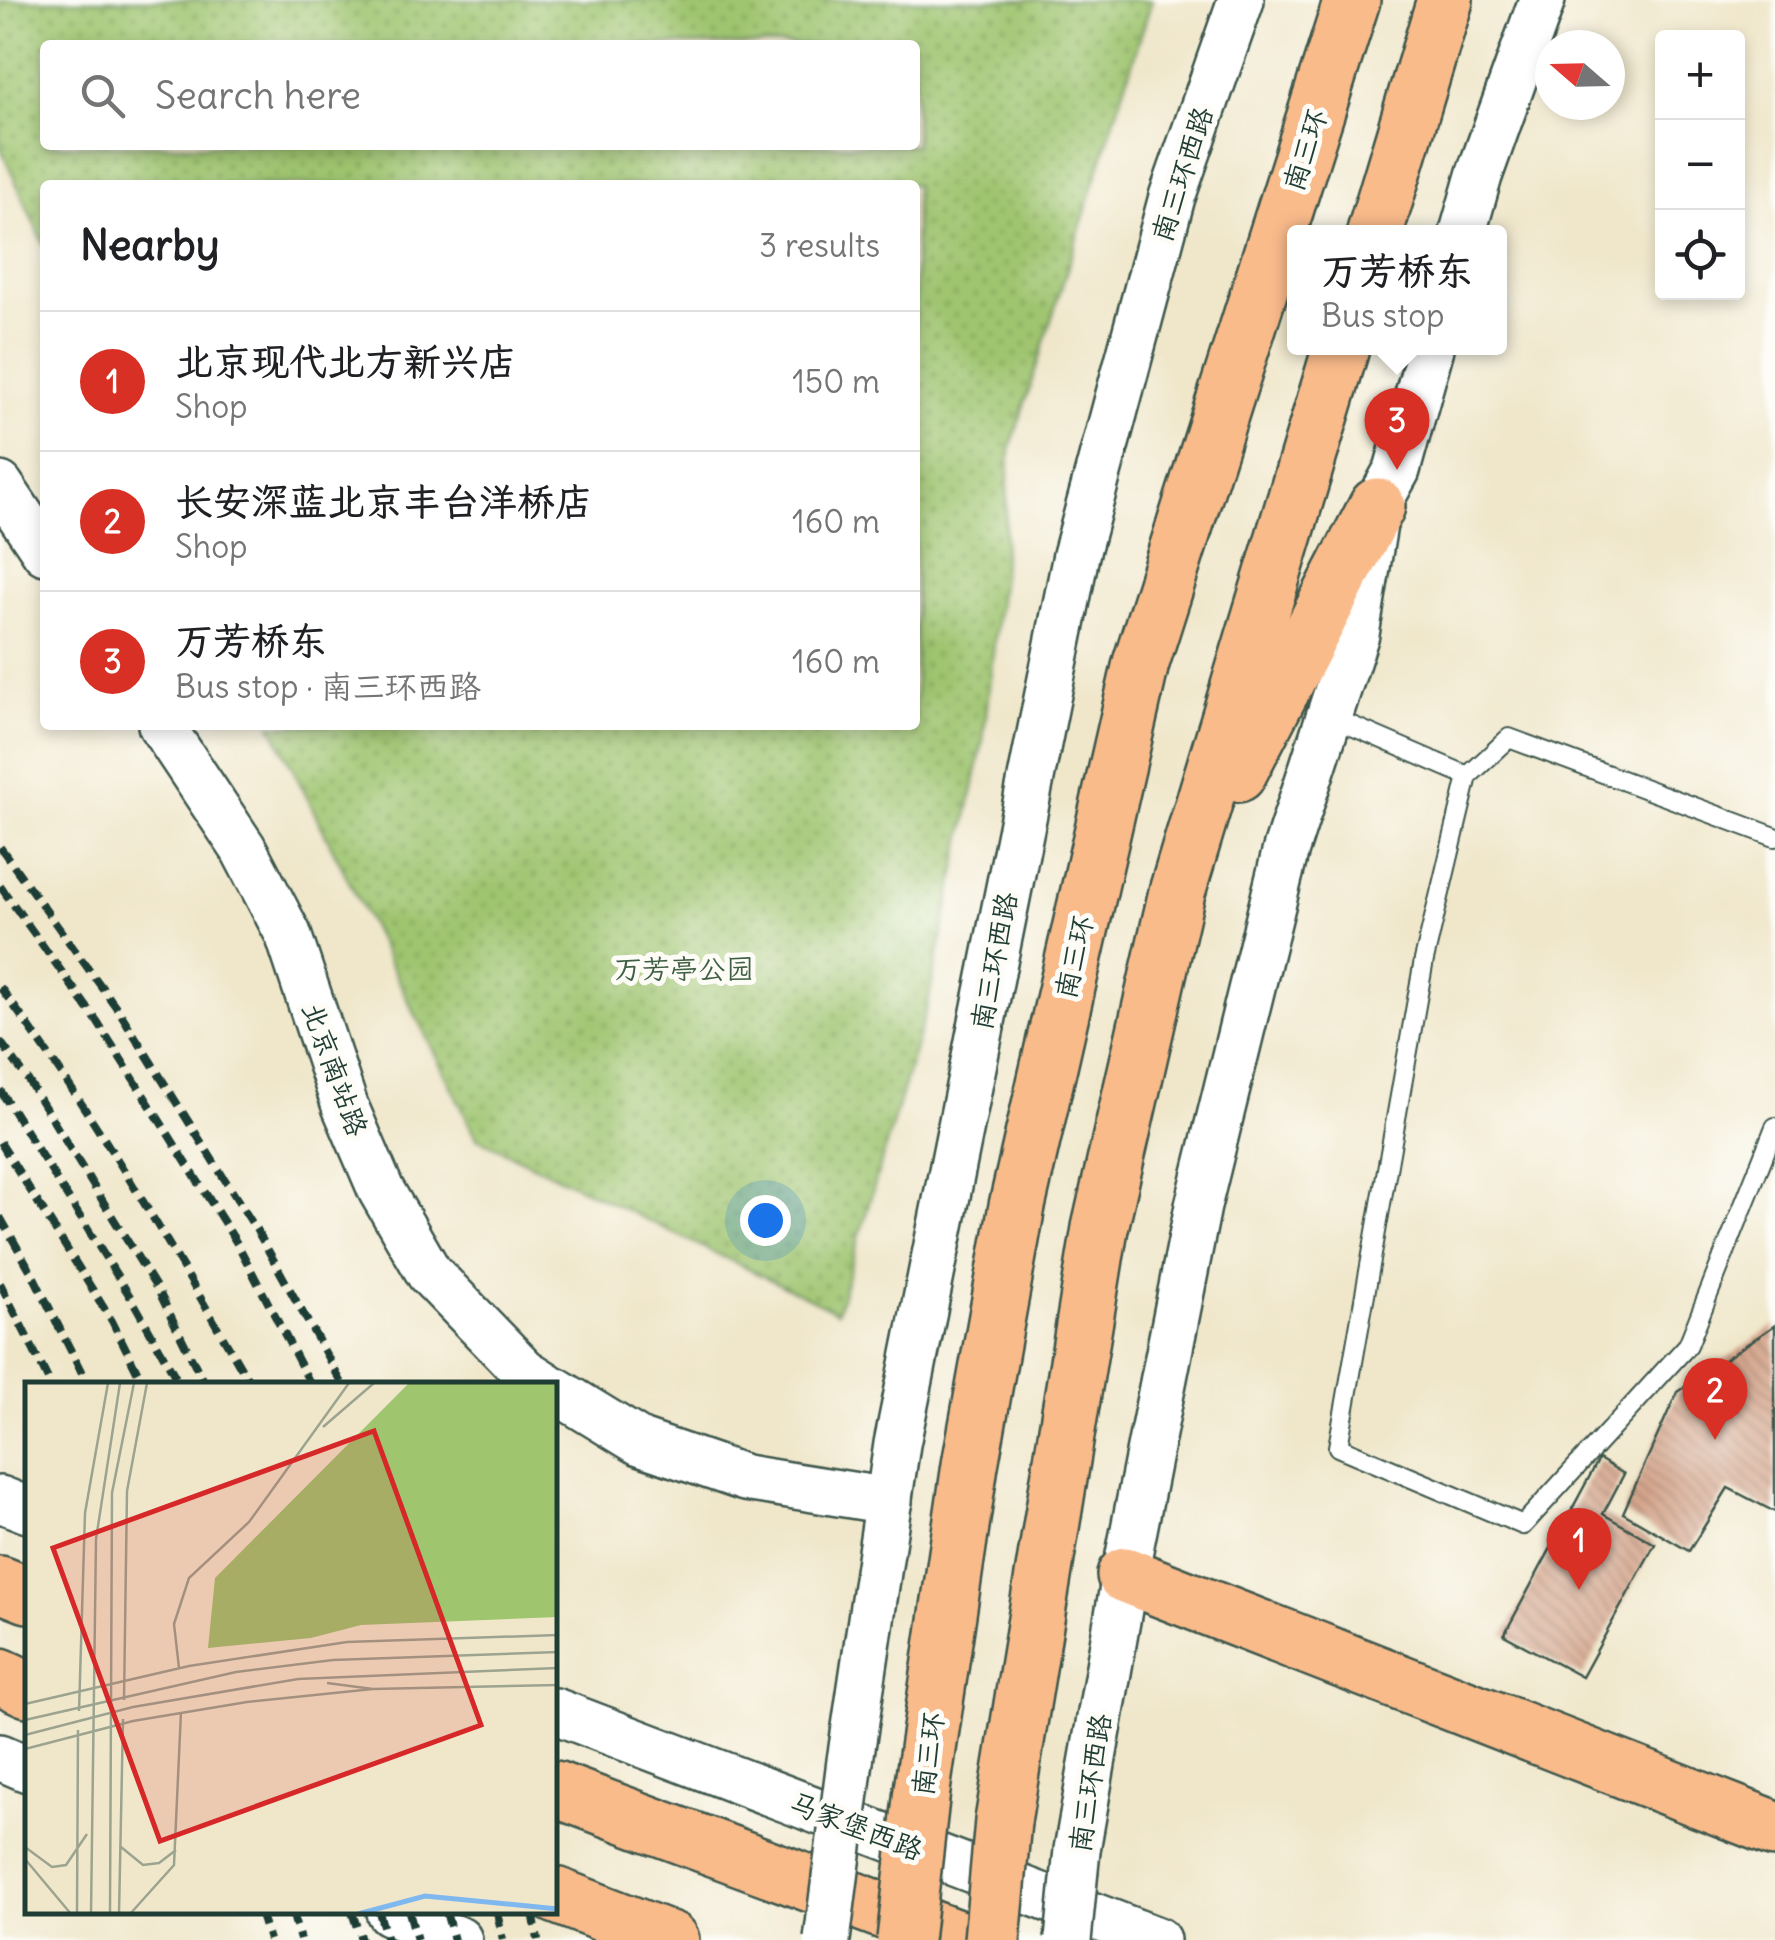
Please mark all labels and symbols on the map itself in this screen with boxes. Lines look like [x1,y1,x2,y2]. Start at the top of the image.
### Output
north arrow [1535,30,1625,120]
street label: 南三环西路 [1143,102,1221,246]
street label: 南三环 [1275,104,1335,196]
pin: 3 [1364,388,1430,470]
street label: 南三环西路 [963,889,1025,1033]
street label: 南三环 [1047,912,1101,1002]
park label: 万芳亭公园 [614,951,754,987]
street label: 北京南站路 [294,997,376,1141]
your location [740,1195,791,1246]
pin: 2 [1682,1358,1748,1440]
inset map [25,1382,558,1915]
pin: 1 [1546,1508,1612,1590]
street label: 南三环 [904,1710,952,1798]
street label: 南三环西路 [1061,1711,1119,1855]
street label: 马家堡西路 [784,1784,928,1868]

